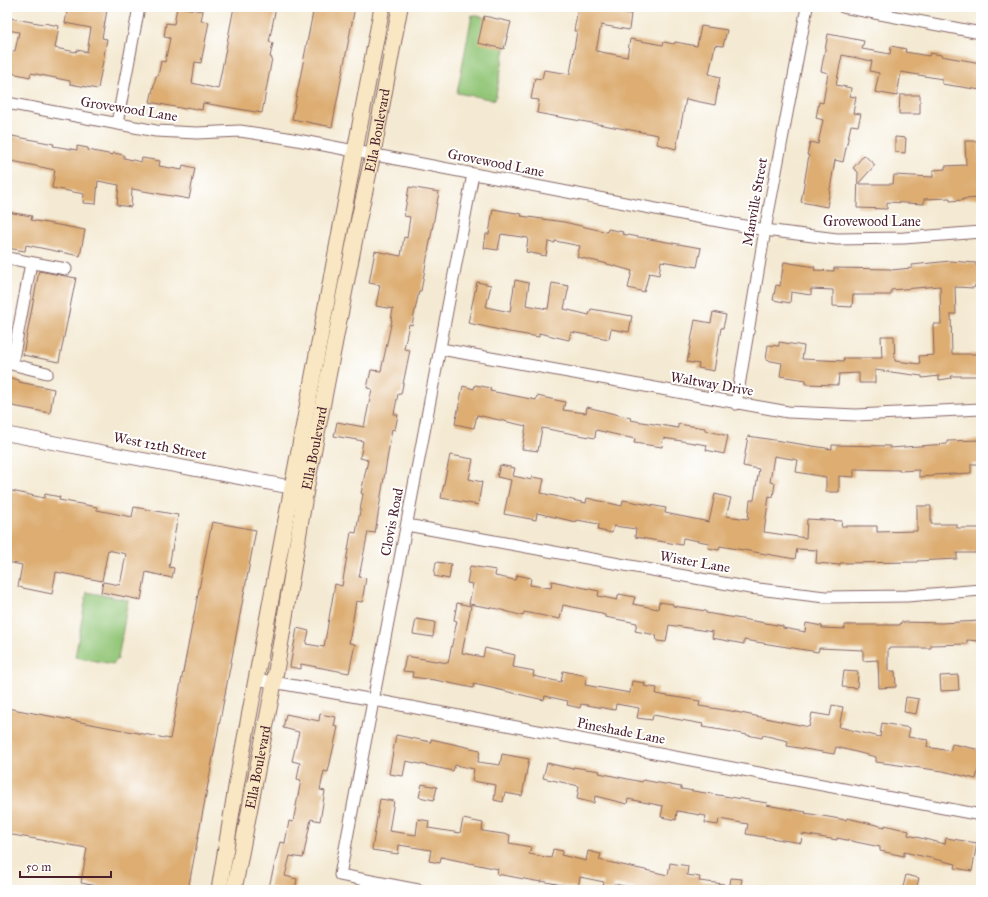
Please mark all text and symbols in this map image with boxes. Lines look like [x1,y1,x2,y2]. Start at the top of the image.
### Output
street label: Ella Boulevard [361,87,393,174]
street label: Grovewood Lane [79,93,179,125]
street label: Grovewood Lane [446,145,546,181]
street label: Manville Street [739,156,771,248]
street label: Grovewood Lane [823,213,921,230]
street label: Waltway Drive [669,368,755,400]
street label: Ella Boulevard [298,405,331,492]
street label: West 12th Street [112,429,208,463]
street label: Clovis Road [377,487,407,557]
street label: Wister Lane [659,547,732,577]
street label: Pineshade Lane [575,714,667,748]
street label: Ella Boulevard [241,724,274,811]
scale bar [20,853,111,879]
text: 50 m [26,860,51,874]

